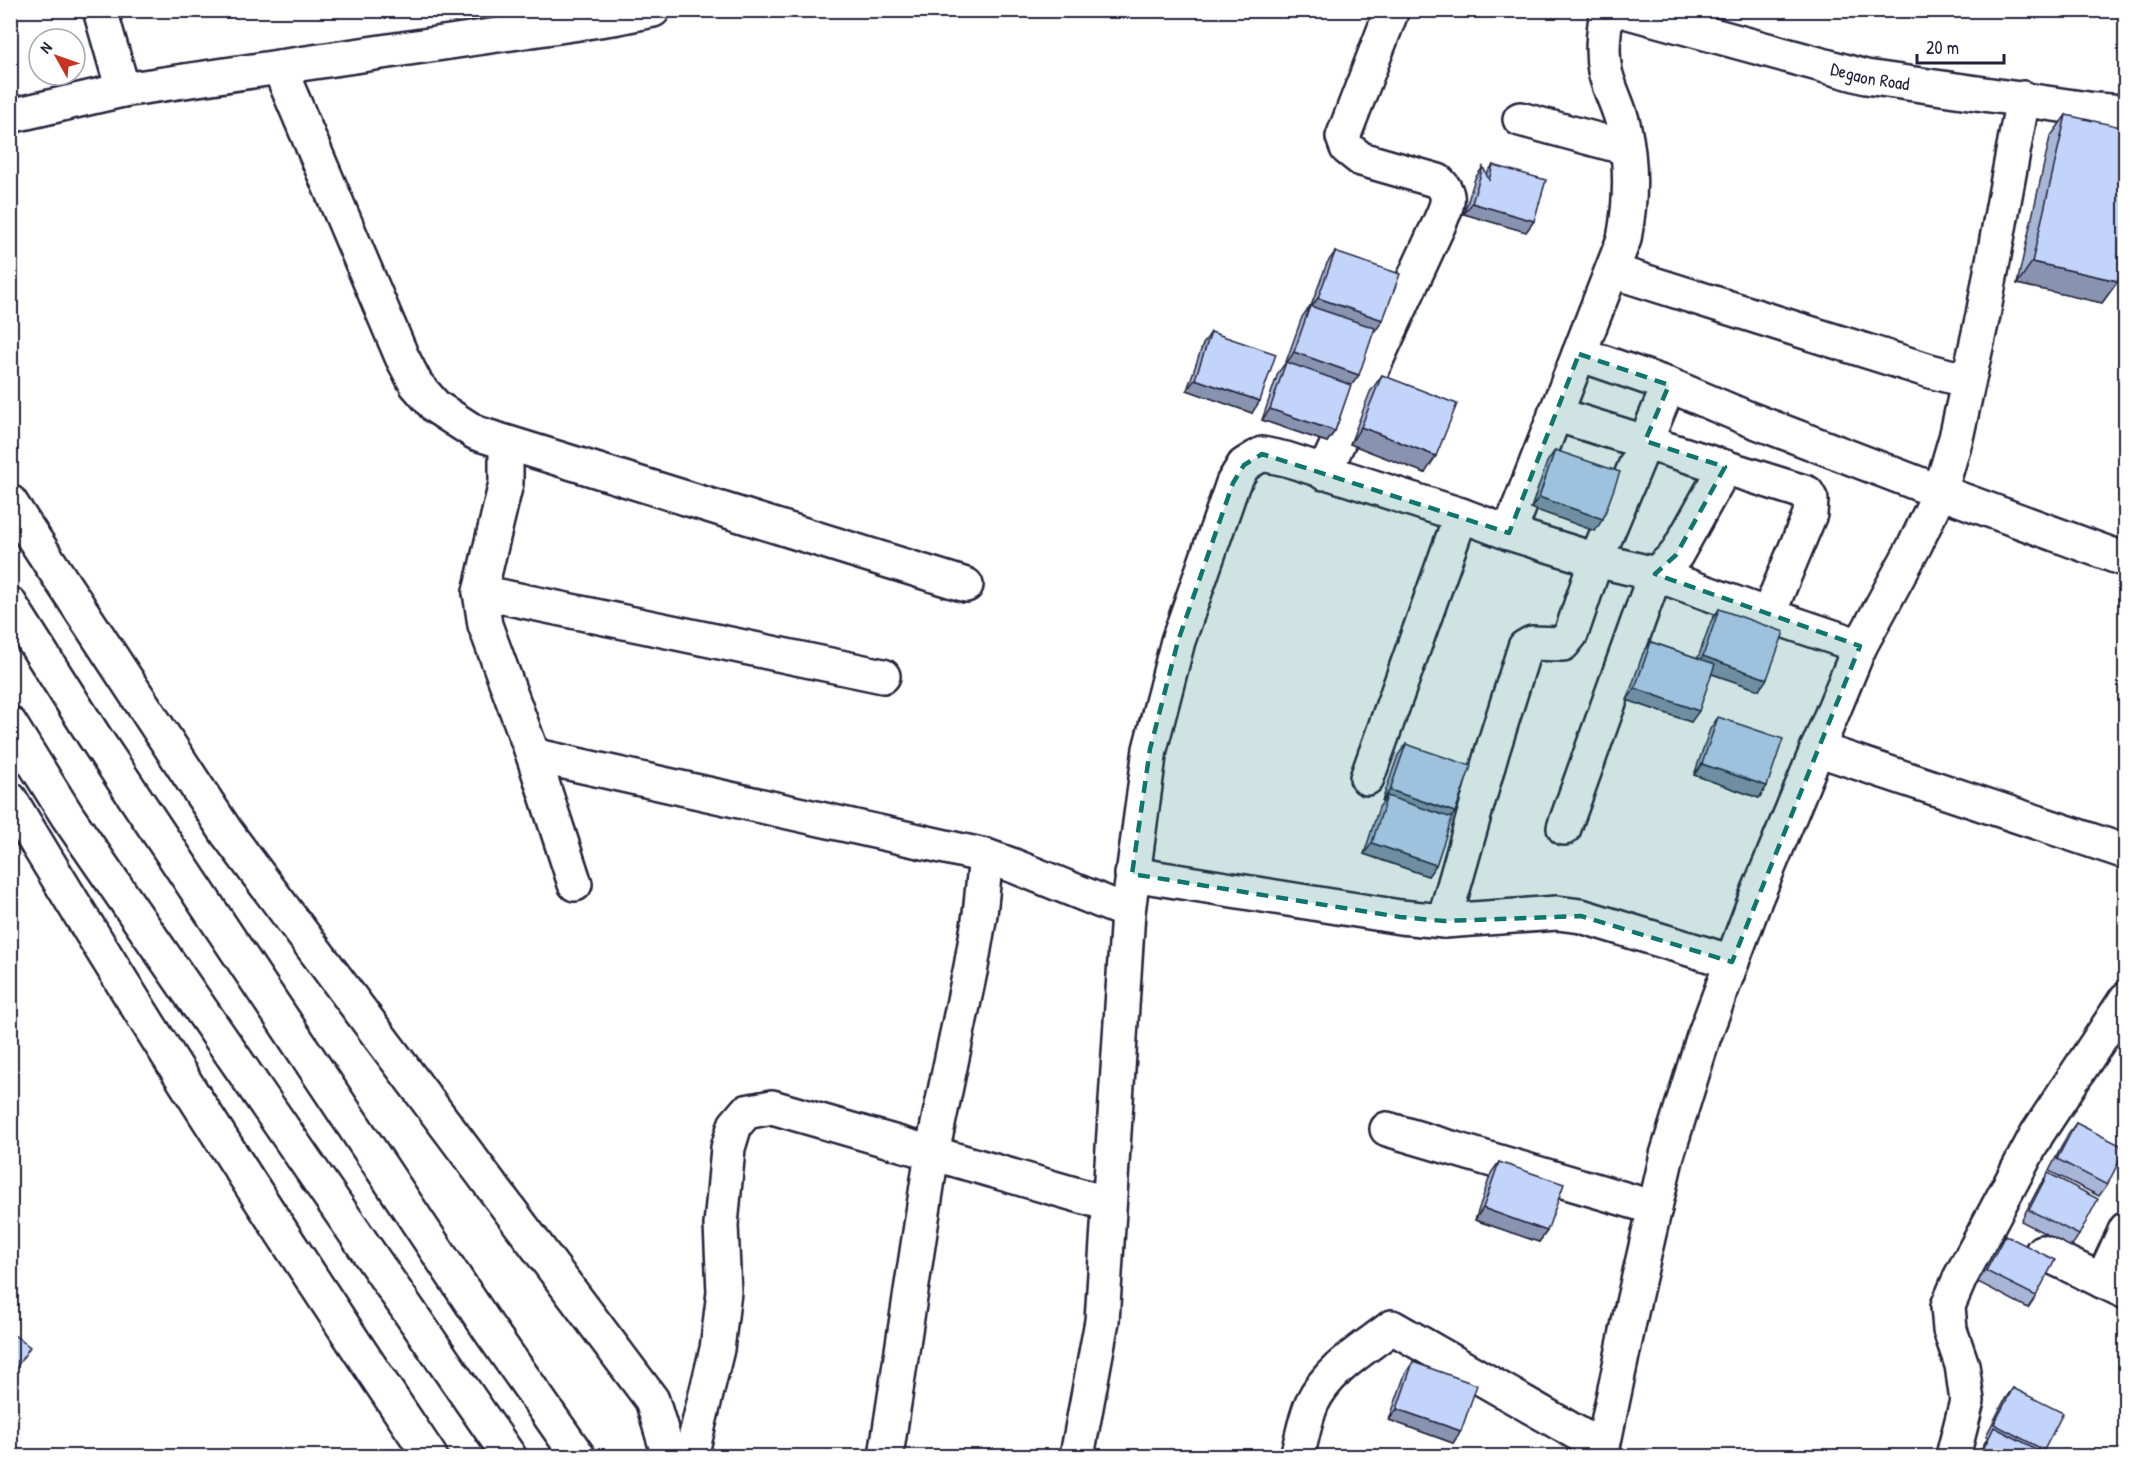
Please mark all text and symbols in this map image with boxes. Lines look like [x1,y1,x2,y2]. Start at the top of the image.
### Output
north arrow [27,27,87,87]
scale bar [1917,27,2004,65]
text: 20 m [1926,35,1959,60]
text: N [34,37,57,58]
street label: Degaon Road [1828,55,1911,96]

